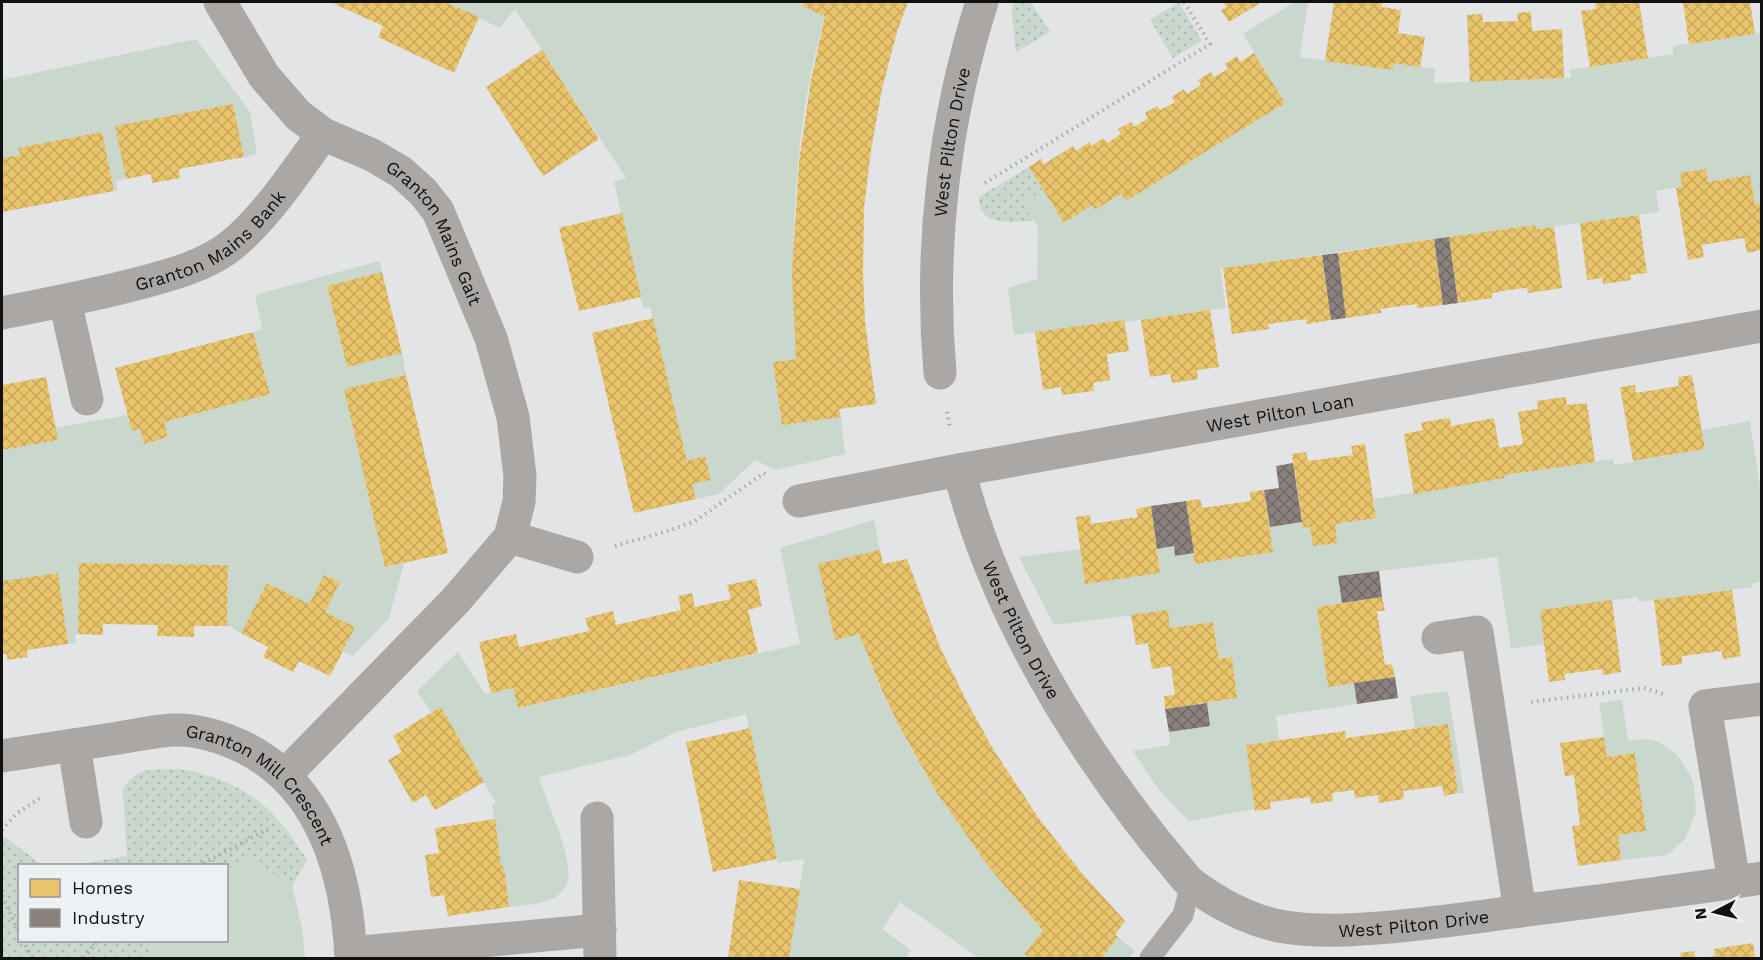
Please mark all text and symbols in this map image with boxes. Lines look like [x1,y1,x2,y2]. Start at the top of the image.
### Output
street label: West Pilton Drive [929,65,974,218]
street label: Granton Mains Gait [383,155,487,308]
street label: Granton Mains Bank [133,186,289,294]
street label: West Pilton Loan [1204,389,1355,436]
street label: West Pilton Drive [979,557,1065,703]
street label: Granton Mill Crescent [184,720,339,848]
legend [18,864,228,942]
text: Homes [72,877,133,898]
north arrow [1685,882,1745,942]
street label: West Pilton Drive [1338,905,1490,941]
text: Industry [72,907,145,928]
text: N [1690,907,1711,921]

